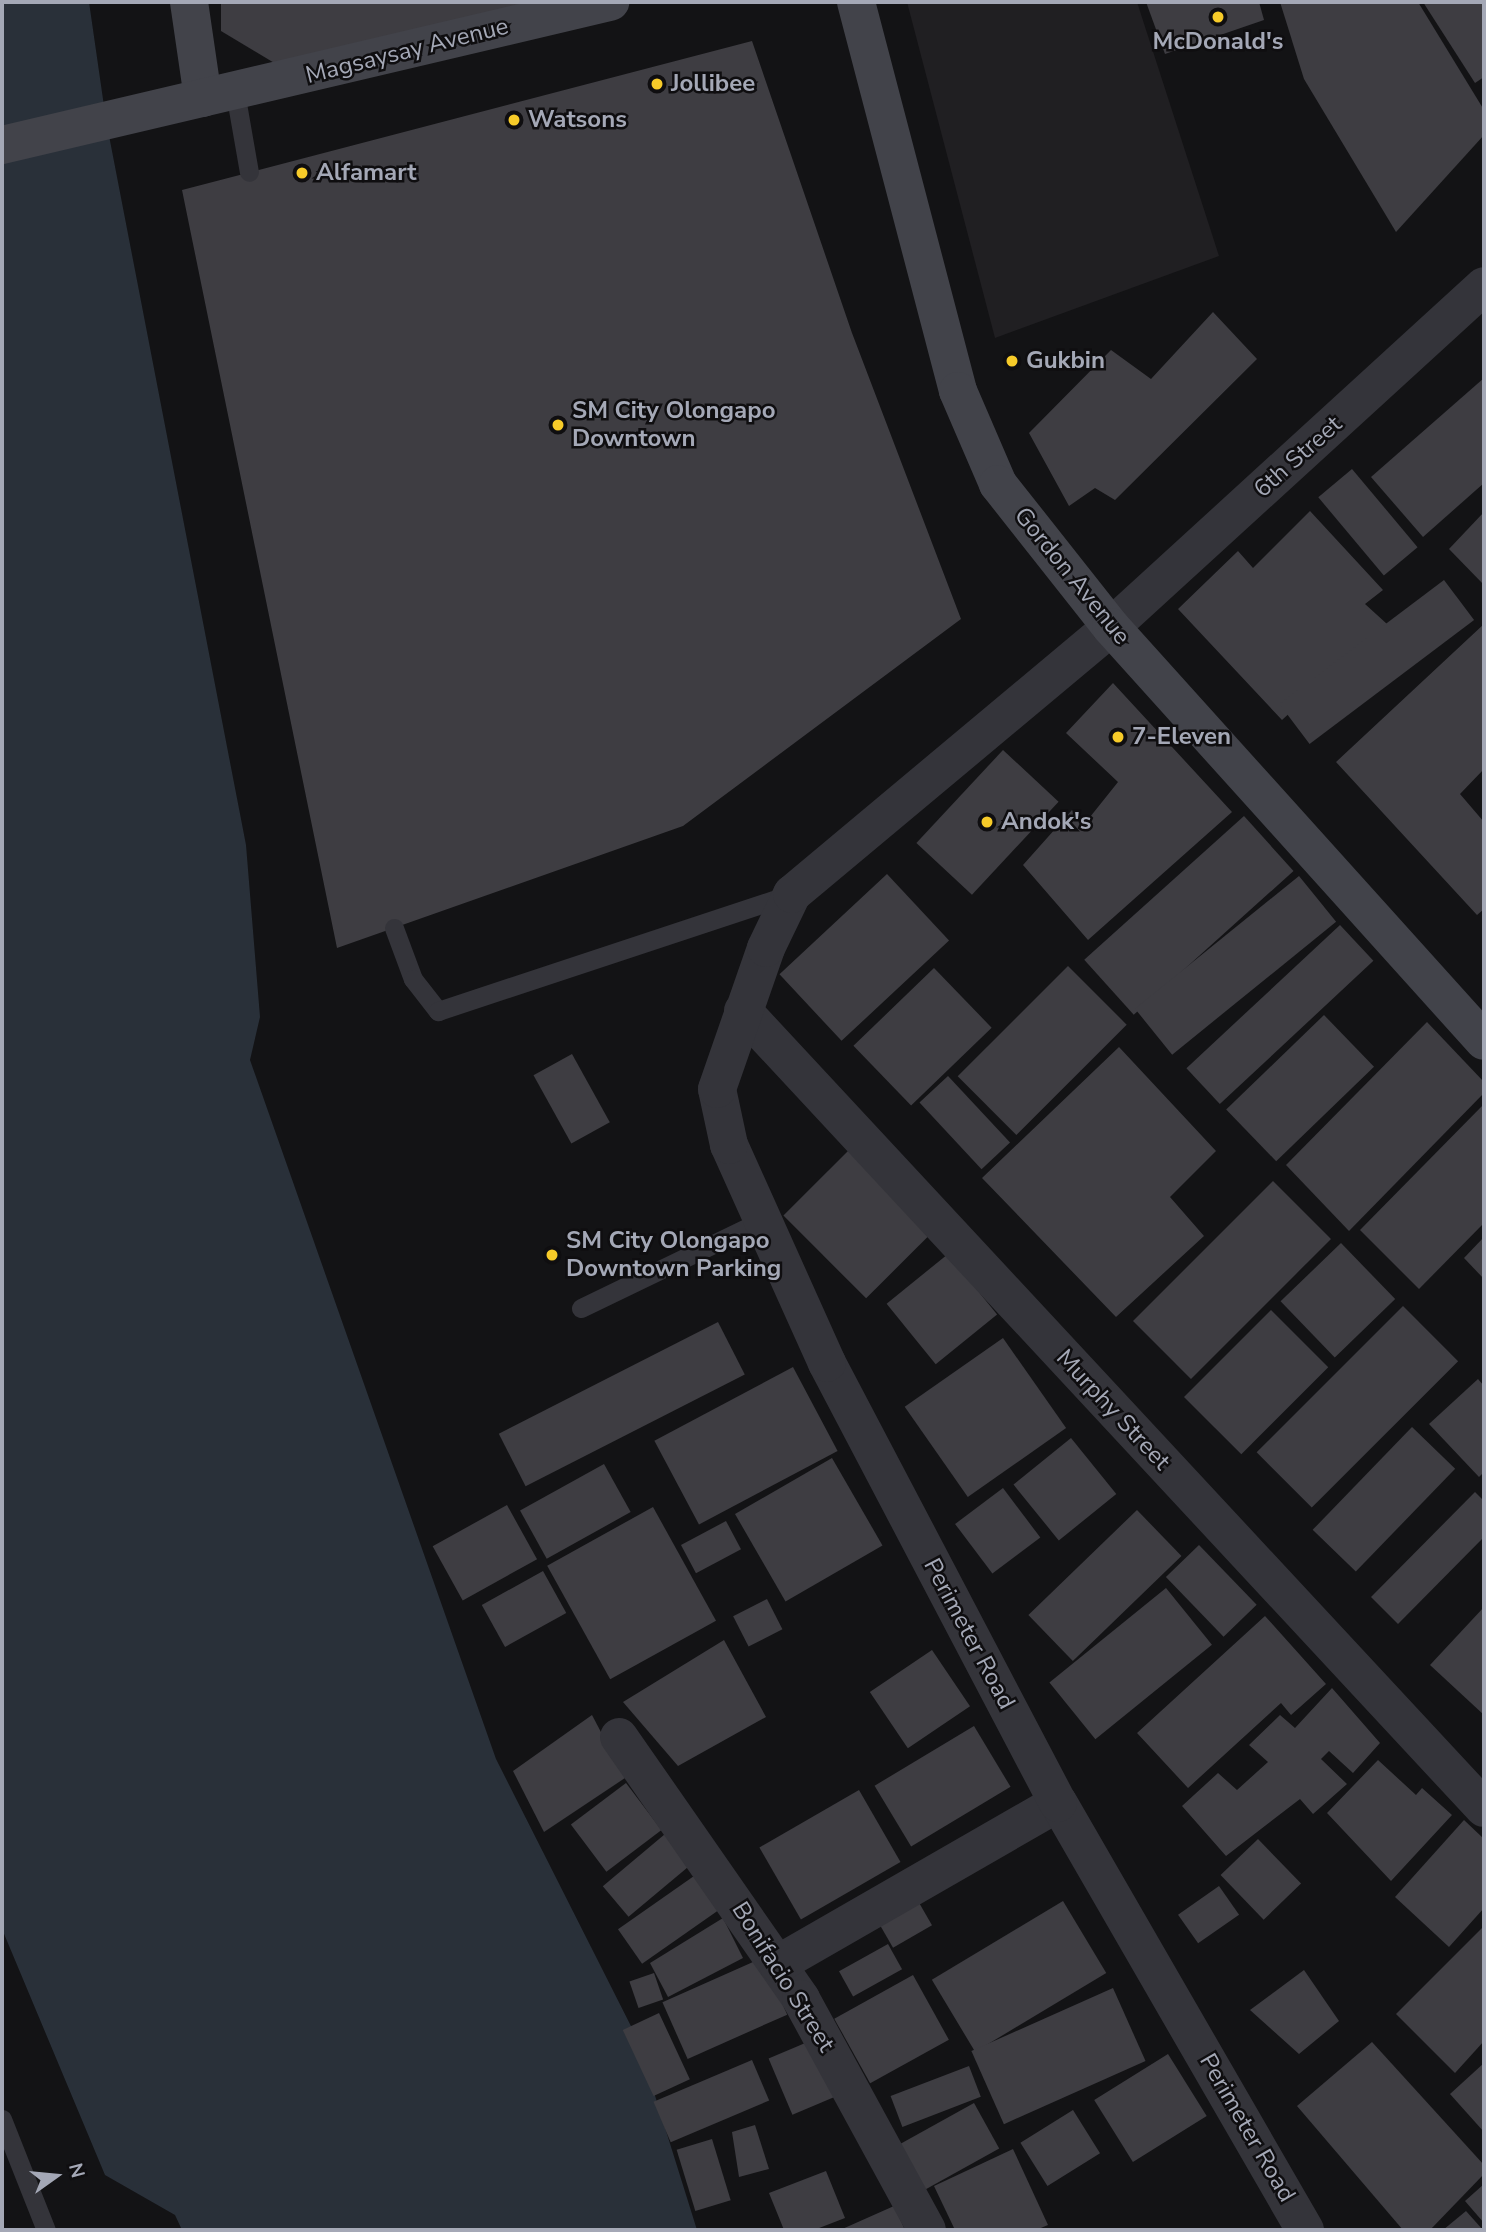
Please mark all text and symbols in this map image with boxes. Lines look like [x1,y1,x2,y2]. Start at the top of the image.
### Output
marker: McDonald's [1210,9,1226,25]
street label: Magsaysay Avenue [303,12,511,90]
place label: McDonald's [1153,28,1283,56]
place label: Jollibee [671,70,755,98]
marker: Jollibee [649,76,665,92]
place label: Watsons [528,106,627,134]
marker: Watsons [506,112,522,128]
place label: Alfamart [316,159,416,187]
marker: Alfamart [294,165,310,181]
place label: Gukbin [1026,347,1105,375]
marker: Gukbin [1004,353,1020,369]
place label: SM City Olongapo Downtown [572,397,775,453]
street label: 6th Street [1248,410,1348,504]
marker: SM City Olongapo Downtown [550,417,566,433]
street label: Gordon Avenue [1008,502,1136,650]
place label: 7-Eleven [1132,723,1231,751]
marker: 7-Eleven [1110,729,1126,745]
place label: Andok's [1001,808,1092,836]
marker: Andok's [979,814,995,830]
place label: SM City Olongapo Downtown Parking [566,1227,781,1283]
marker: SM City Olongapo Downtown Parking [544,1247,560,1263]
street label: Murphy Street [1050,1344,1176,1476]
street label: Perimeter Road [917,1554,1021,1714]
street label: Bonifacio Street [725,1897,841,2057]
street label: Perimeter Road [1193,2049,1301,2207]
north arrow [21,2141,91,2211]
text: N [62,2160,91,2181]

